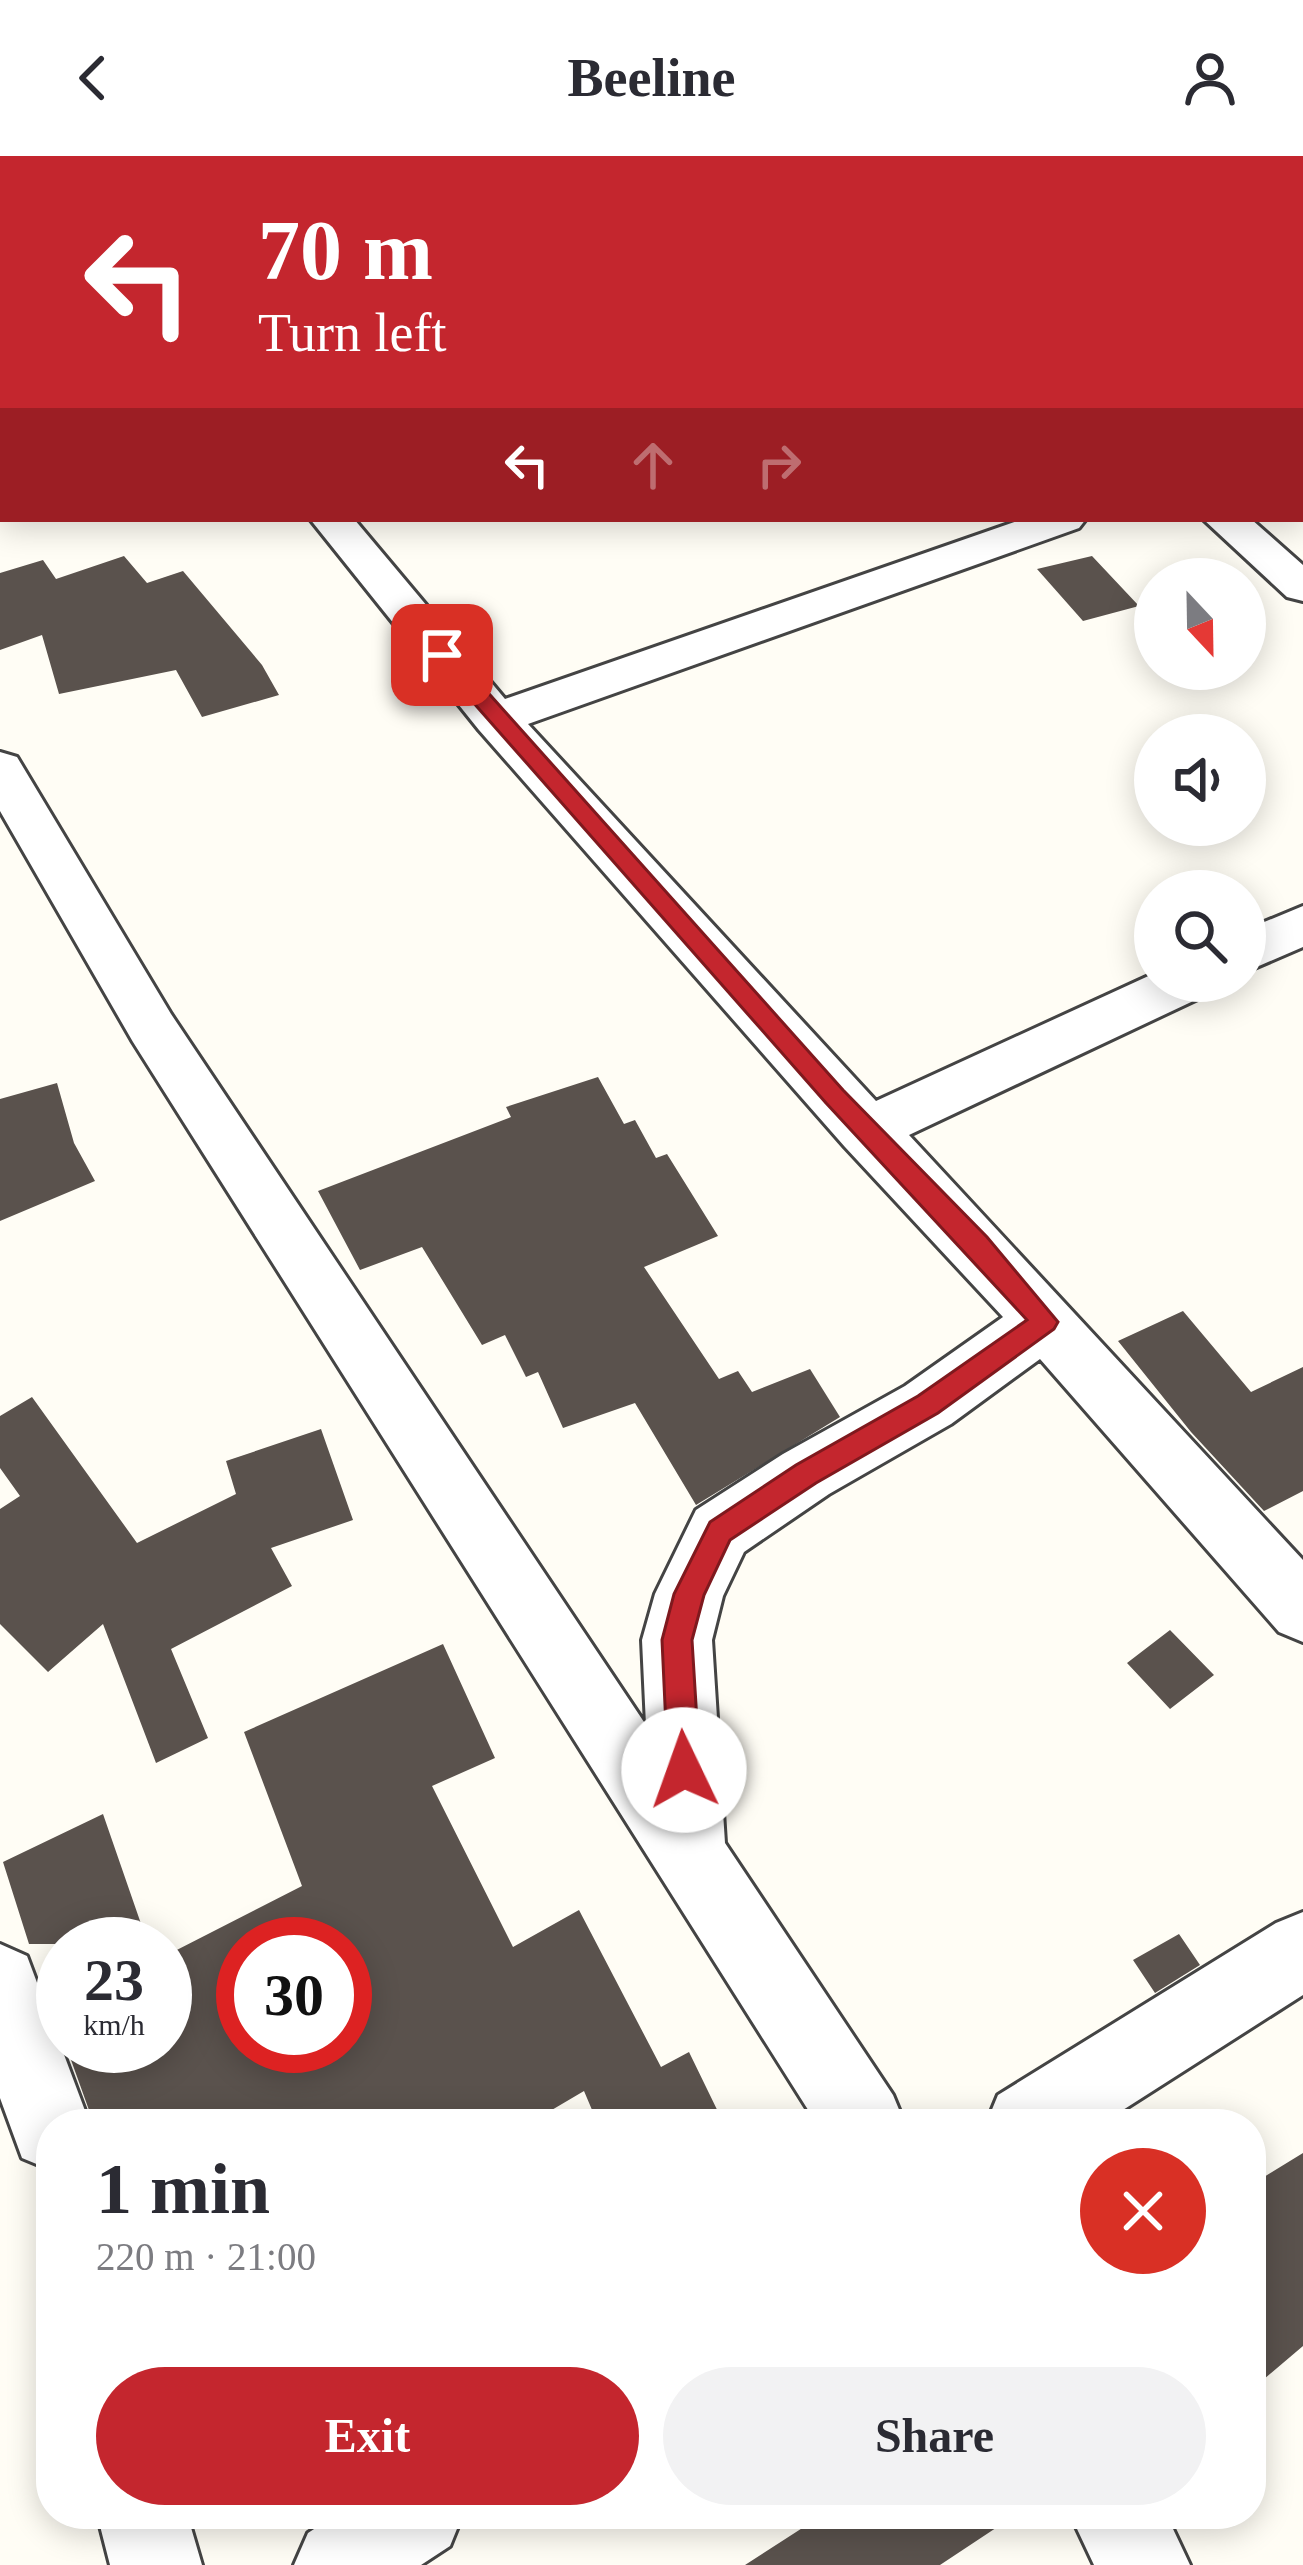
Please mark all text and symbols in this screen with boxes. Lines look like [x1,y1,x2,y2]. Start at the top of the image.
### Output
icon: back [60,45,126,111]
icon: person [1177,45,1243,111]
text: Beeline [568,48,735,108]
icon: left [60,204,216,360]
text: 70 m [258,204,433,297]
text: Turn left [258,303,447,363]
icon: left [494,432,560,498]
icon: ahead [620,432,686,498]
icon: right [746,432,812,498]
north arrow [1134,558,1266,690]
map controls [1134,558,1266,1002]
pin [391,604,493,706]
icon: arrive [409,622,475,688]
button: sound [1134,714,1266,846]
button: search [1134,870,1266,1002]
position arrow [621,1707,747,1833]
speed limit sign: 30 [216,1917,372,2073]
text: 23 [84,1947,144,2013]
text: km/h [83,2008,145,2041]
button: close [1080,2148,1206,2274]
text: 1 min [96,2149,270,2229]
text: 220 m · 21:00 [96,2235,316,2278]
button: Exit [96,2367,639,2505]
button: Share [663,2367,1206,2505]

